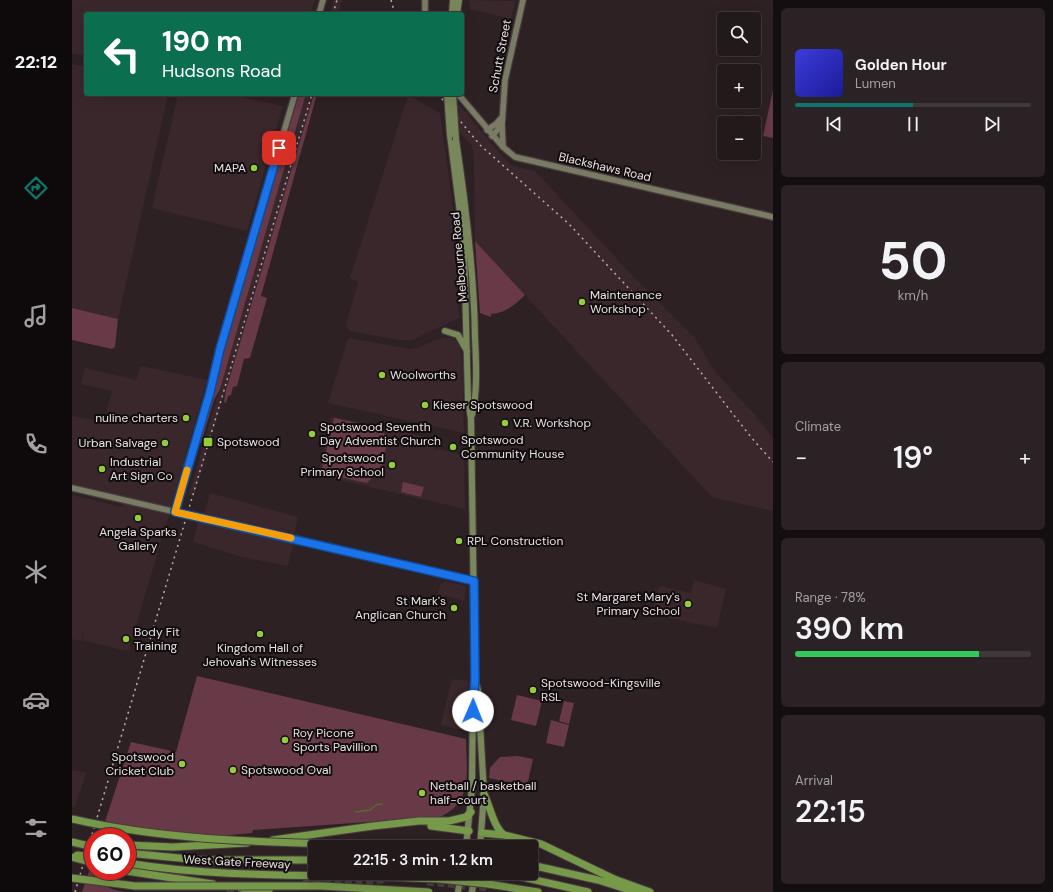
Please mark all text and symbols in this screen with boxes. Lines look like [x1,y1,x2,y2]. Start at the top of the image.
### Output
map controls [717,12,761,160]
button: search [717,12,761,56]
street label: Schutt Street [485,18,515,94]
text: 190 m [162,23,243,60]
icon: left [96,28,148,80]
text: 22:12 [15,50,57,74]
text: Golden Hour [855,55,947,75]
text: Hudsons Road [162,59,282,83]
button: + [717,64,761,108]
text: Lumen [855,75,896,92]
icon: previous [823,113,845,135]
icon: pause [902,113,924,135]
icon: next [981,113,1003,135]
button: − [717,116,761,160]
pin [262,131,296,165]
icon: arrive [268,137,290,159]
street label: Blackshaws Road [557,149,653,185]
place label: MAPA [214,160,246,176]
marker: MAPA [249,163,259,173]
icon: directions [22,174,50,202]
street label: Melbourne Road [447,211,471,303]
text: 50 [879,227,947,295]
place label: Maintenance Workshop [590,287,662,317]
text: km/h [898,287,928,304]
marker: Maintenance Workshop [577,297,587,307]
icon: music [22,302,50,330]
place label: Woolworths [390,367,456,383]
marker: Woolworths [377,370,387,380]
place label: Kieser Spotswood [433,397,533,413]
marker: Kieser Spotswood [420,400,430,410]
place label: nuline charters [95,410,178,426]
marker: nuline charters [181,413,191,423]
place label: V.R. Workshop [513,415,591,431]
marker: V.R. Workshop [500,418,510,428]
text: Climate [795,418,841,435]
place label: Spotswood Seventh Day Adventist Church [320,419,441,449]
marker: Spotswood Seventh Day Adventist Church [307,429,317,439]
icon: phone [22,430,50,458]
place label: Spotswood Community House [461,432,565,462]
place label: Spotswood [217,434,280,450]
place label: Urban Salvage [79,435,157,451]
marker: Spotswood [202,436,214,448]
marker: Urban Salvage [160,438,170,448]
text: 19° [893,438,933,477]
marker: Spotswood Community House [448,442,458,452]
text: − [795,443,807,472]
text: + [1019,443,1031,472]
place label: Spotswood Primary School [301,450,384,480]
place label: Industrial Art Sign Co [110,454,173,484]
marker: Spotswood Primary School [387,460,397,470]
marker: Industrial Art Sign Co [97,464,107,474]
marker: Angela Sparks Gallery [133,513,143,523]
place label: Angela Sparks Gallery [99,524,177,554]
place label: RPL Construction [467,533,563,549]
marker: RPL Construction [454,536,464,546]
icon: climate [22,558,50,586]
place label: St Margaret Mary's Primary School [577,589,680,619]
text: Range · 78% [795,589,866,606]
place label: St Mark's Anglican Church [355,593,446,623]
marker: St Margaret Mary's Primary School [683,599,693,609]
marker: St Mark's Anglican Church [449,603,459,613]
text: 390 km [795,609,904,648]
place label: Body Fit Training [134,624,180,654]
marker: Kingdom Hall of Jehovah's Witnesses [255,629,265,639]
marker: Body Fit Training [121,634,131,644]
place label: Kingdom Hall of Jehovah's Witnesses [203,640,317,670]
place label: Spotswood-Kingsville RSL [541,675,661,705]
marker: Spotswood-Kingsville RSL [528,685,538,695]
icon: car [22,686,50,714]
position arrow [452,690,494,732]
place label: Roy Picone Sports Pavillion [293,725,377,755]
marker: Roy Picone Sports Pavillion [280,735,290,745]
place label: Spotswood Cricket Club [105,749,174,779]
marker: Spotswood Cricket Club [177,759,187,769]
place label: Spotswood Oval [241,762,331,778]
marker: Spotswood Oval [228,765,238,775]
text: Arrival [795,772,833,789]
place label: Netball / basketball half-court [430,778,536,808]
marker: Netball / basketball half-court [417,788,427,798]
text: 22:15 [795,792,866,831]
icon: filters [22,814,50,842]
speed limit sign: 60 [84,828,136,880]
text: 22:15 · 3 min · 1.2 km [353,850,493,870]
street label: West Gate Freeway [183,851,291,873]

